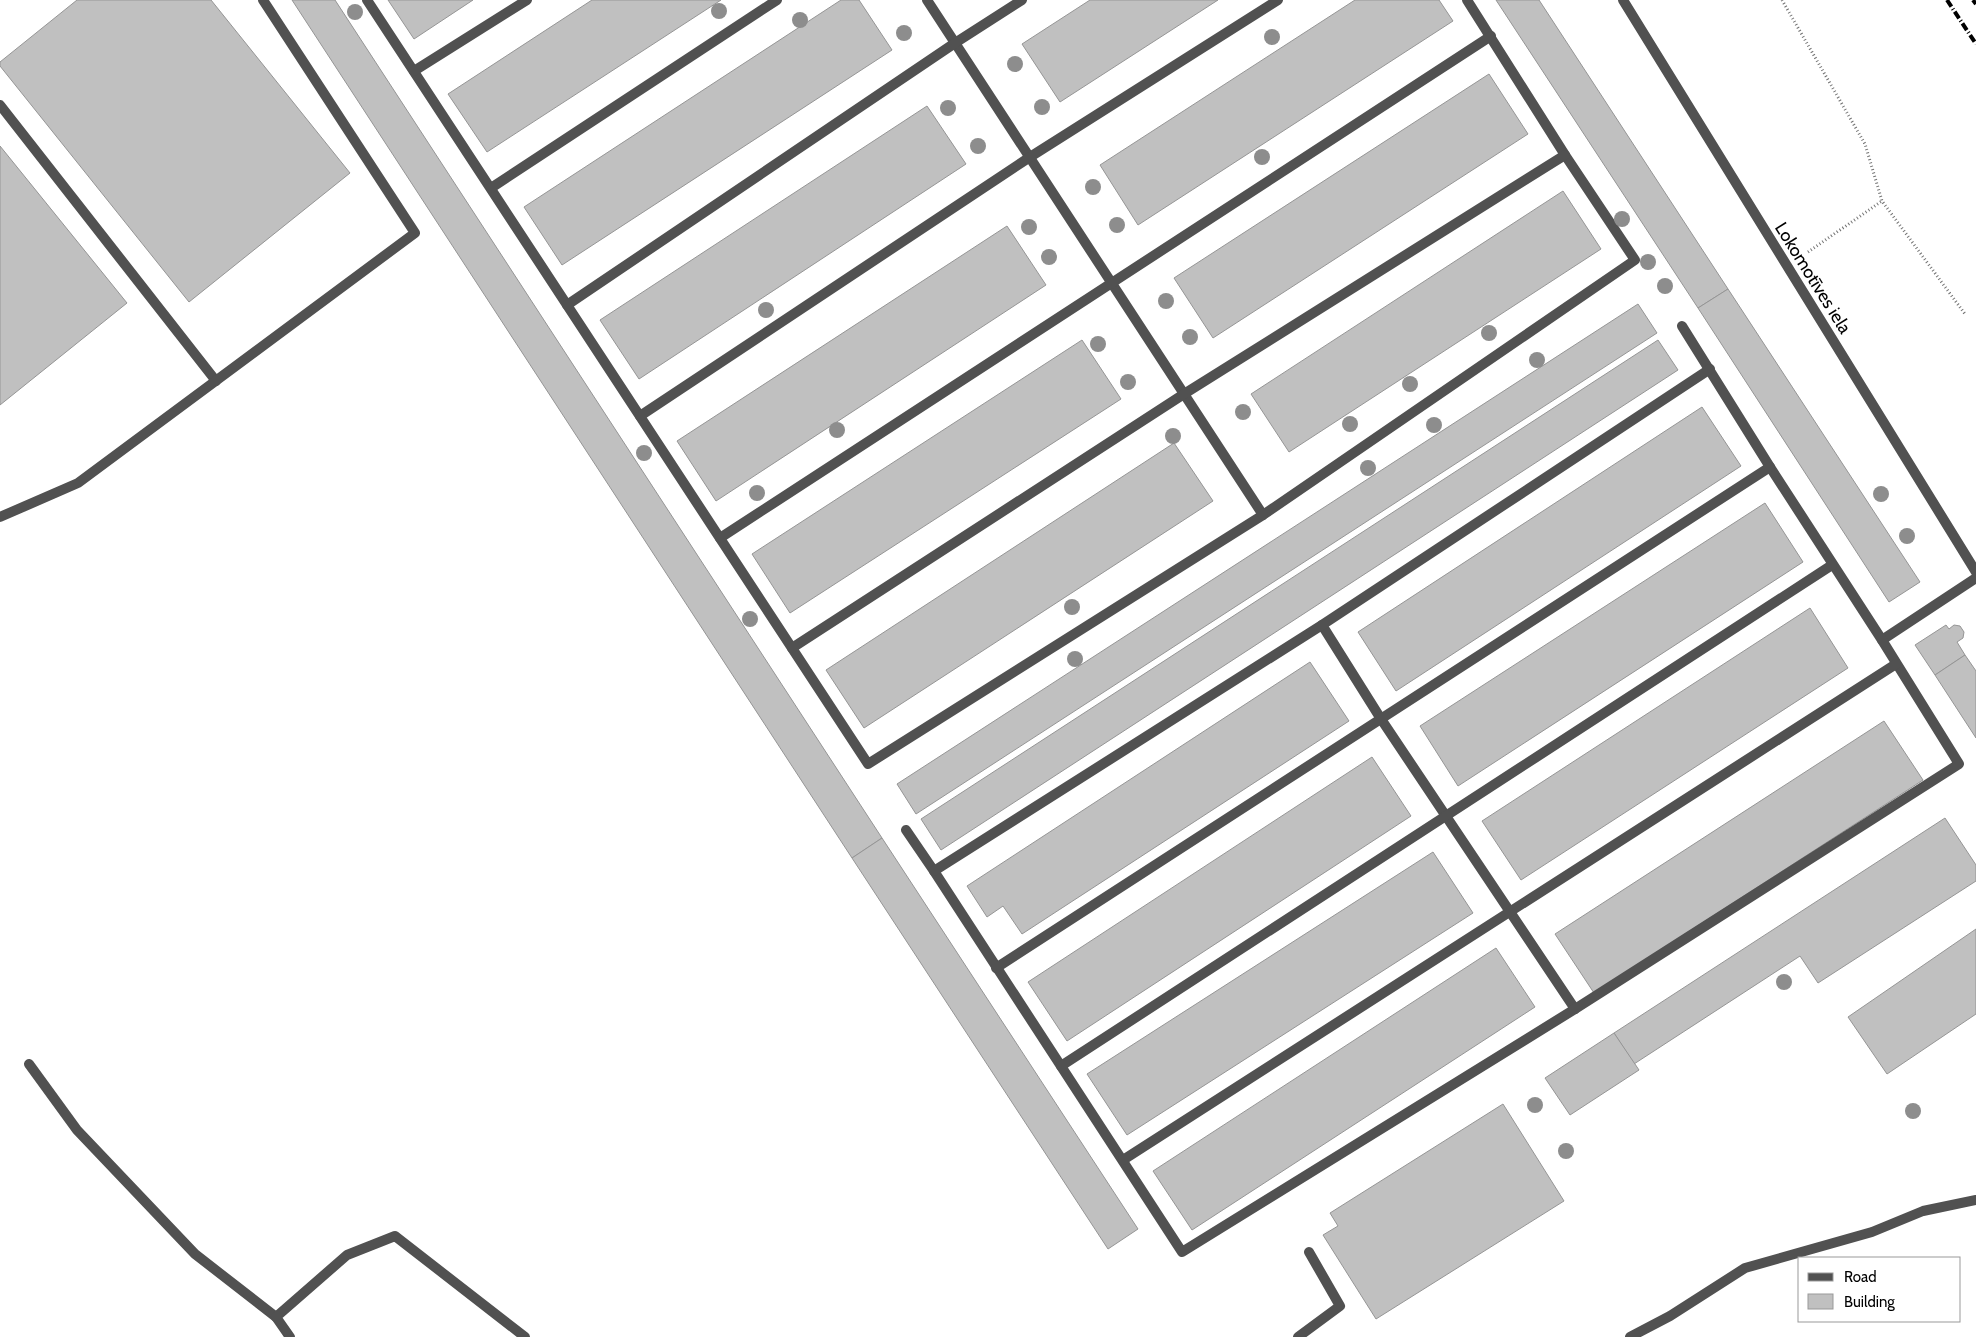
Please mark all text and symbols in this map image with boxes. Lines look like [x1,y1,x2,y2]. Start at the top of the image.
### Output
street label: Lokomotīves iela [1770,218,1856,338]
legend [1798,1257,1961,1322]
text: Road [1844,1268,1877,1286]
text: Building [1844,1293,1895,1311]

